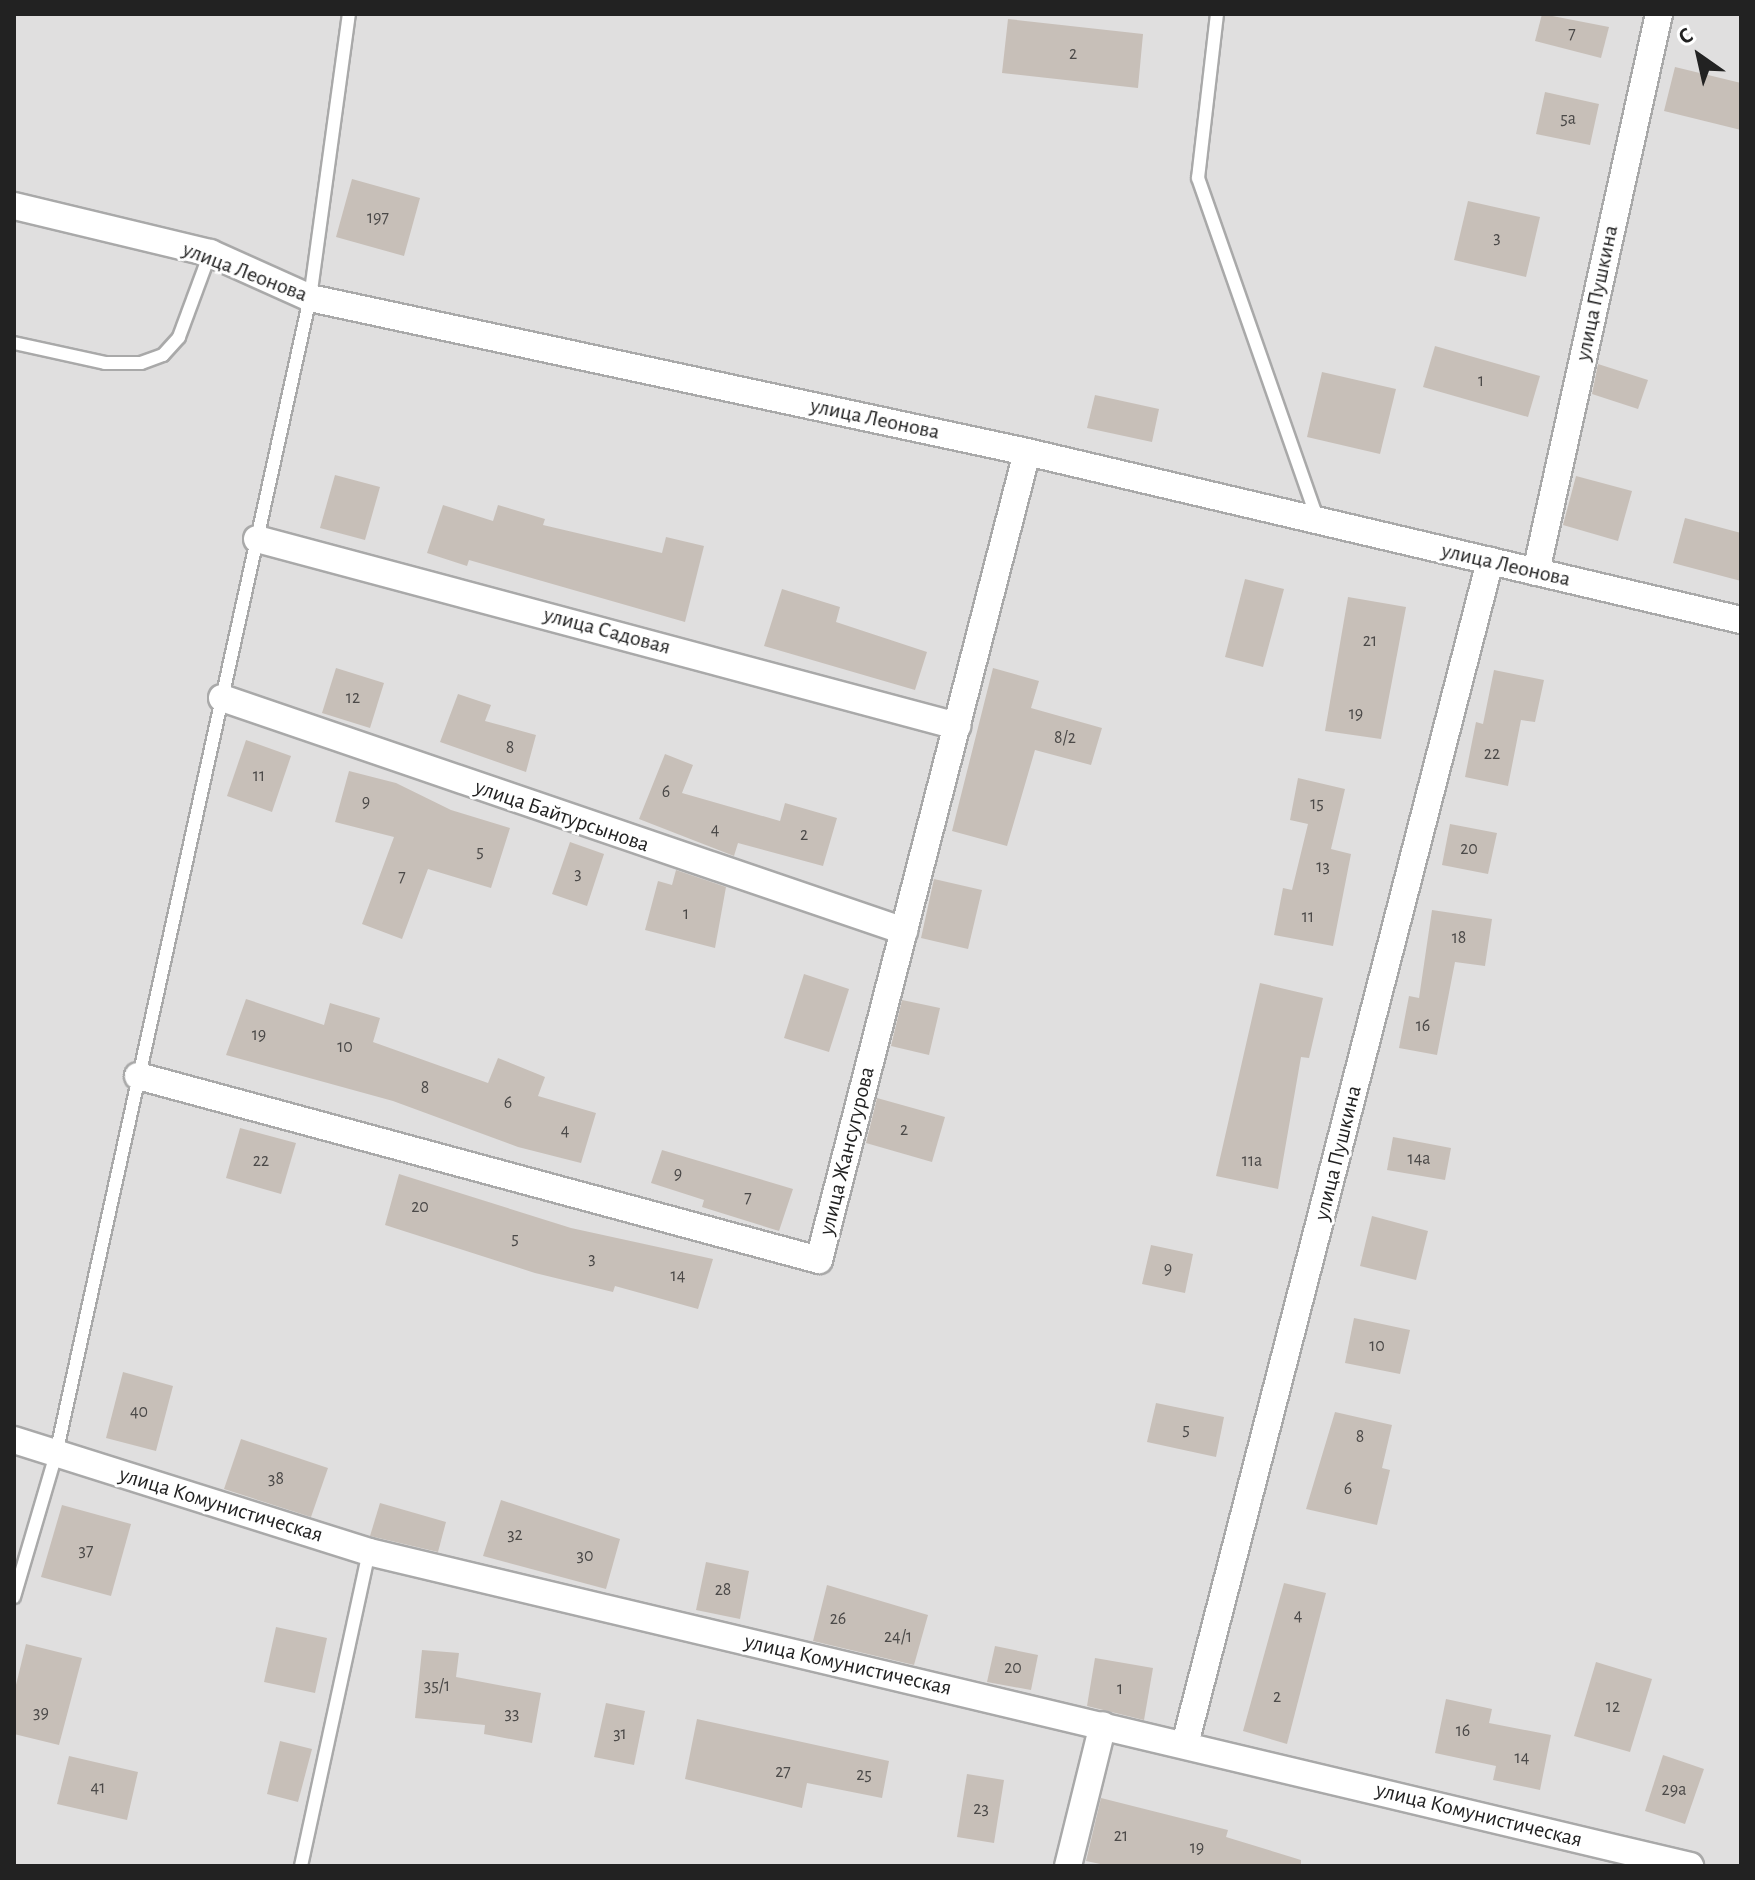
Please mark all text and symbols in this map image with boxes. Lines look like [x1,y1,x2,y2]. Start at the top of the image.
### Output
north arrow [1659,16,1739,96]
house number: 7 [1568,23,1576,45]
text: С [1674,24,1697,49]
house number: 2 [1069,43,1077,65]
house number: 5а [1560,108,1576,130]
house number: 197 [367,207,389,229]
street label: улица Пушкина [1570,223,1624,363]
house number: 3 [1493,227,1501,249]
street label: улица Леонова [179,236,311,308]
house number: 1 [1478,370,1484,392]
street label: улица Леонова [808,392,942,446]
street label: улица Леонова [1439,537,1573,593]
street label: улица Садовая [541,601,673,661]
house number: 21 [1363,630,1377,652]
house number: 12 [346,687,360,709]
house number: 19 [1349,703,1363,725]
house number: 8/2 [1054,727,1076,749]
house number: 8 [506,737,514,759]
house number: 22 [1484,743,1500,765]
house number: 11 [253,765,265,787]
street label: улица Байтурсынова [471,774,653,858]
house number: 6 [662,781,670,803]
house number: 9 [362,791,370,813]
house number: 15 [1310,793,1324,815]
house number: 4 [711,819,719,841]
house number: 2 [800,824,808,846]
house number: 20 [1460,838,1478,860]
house number: 5 [476,841,484,863]
house number: 13 [1316,856,1330,878]
house number: 3 [574,863,582,885]
house number: 7 [398,866,406,888]
house number: 1 [683,903,689,925]
house number: 11 [1302,906,1314,928]
house number: 18 [1452,927,1466,949]
house number: 16 [1416,1015,1430,1037]
house number: 19 [252,1024,266,1046]
house number: 10 [337,1036,353,1058]
street label: улица Жансугурова [813,1064,881,1238]
house number: 8 [421,1077,429,1099]
street label: улица Пушкина [1308,1083,1368,1223]
house number: 6 [504,1092,512,1114]
house number: 2 [900,1119,908,1141]
house number: 4 [561,1120,569,1142]
house number: 14а [1407,1148,1431,1170]
house number: 22 [253,1150,269,1172]
house number: 11а [1242,1150,1262,1172]
house number: 9 [674,1163,682,1185]
house number: 7 [744,1187,752,1209]
house number: 20 [411,1196,429,1218]
house number: 5 [511,1228,519,1250]
house number: 3 [588,1248,596,1270]
house number: 9 [1164,1258,1172,1280]
house number: 14 [671,1265,685,1287]
house number: 10 [1369,1335,1385,1357]
house number: 40 [130,1401,148,1423]
house number: 5 [1182,1419,1190,1441]
house number: 8 [1356,1426,1364,1448]
street label: улица Комунистическая [116,1461,326,1549]
house number: 38 [268,1468,284,1490]
house number: 6 [1344,1478,1352,1500]
house number: 32 [507,1524,523,1546]
house number: 37 [79,1540,93,1562]
house number: 30 [577,1545,593,1567]
house number: 28 [715,1579,731,1601]
house number: 4 [1294,1605,1302,1627]
house number: 26 [830,1608,846,1630]
house number: 24/1 [884,1626,912,1648]
street label: улица Комунистическая [742,1628,954,1702]
house number: 20 [1004,1657,1022,1679]
house number: 35/1 [424,1675,450,1697]
house number: 1 [1117,1678,1123,1700]
house number: 2 [1273,1686,1281,1708]
house number: 12 [1606,1696,1620,1718]
house number: 39 [33,1702,49,1724]
house number: 33 [505,1703,519,1725]
house number: 16 [1456,1720,1470,1742]
house number: 31 [613,1723,627,1745]
house number: 14 [1515,1747,1529,1769]
house number: 27 [775,1761,791,1783]
house number: 25 [856,1764,872,1786]
house number: 41 [91,1777,105,1799]
street label: улица Комунистическая [1373,1777,1585,1853]
house number: 29а [1662,1779,1686,1801]
house number: 23 [973,1798,989,1820]
house number: 21 [1114,1825,1128,1847]
house number: 19 [1190,1837,1204,1859]

